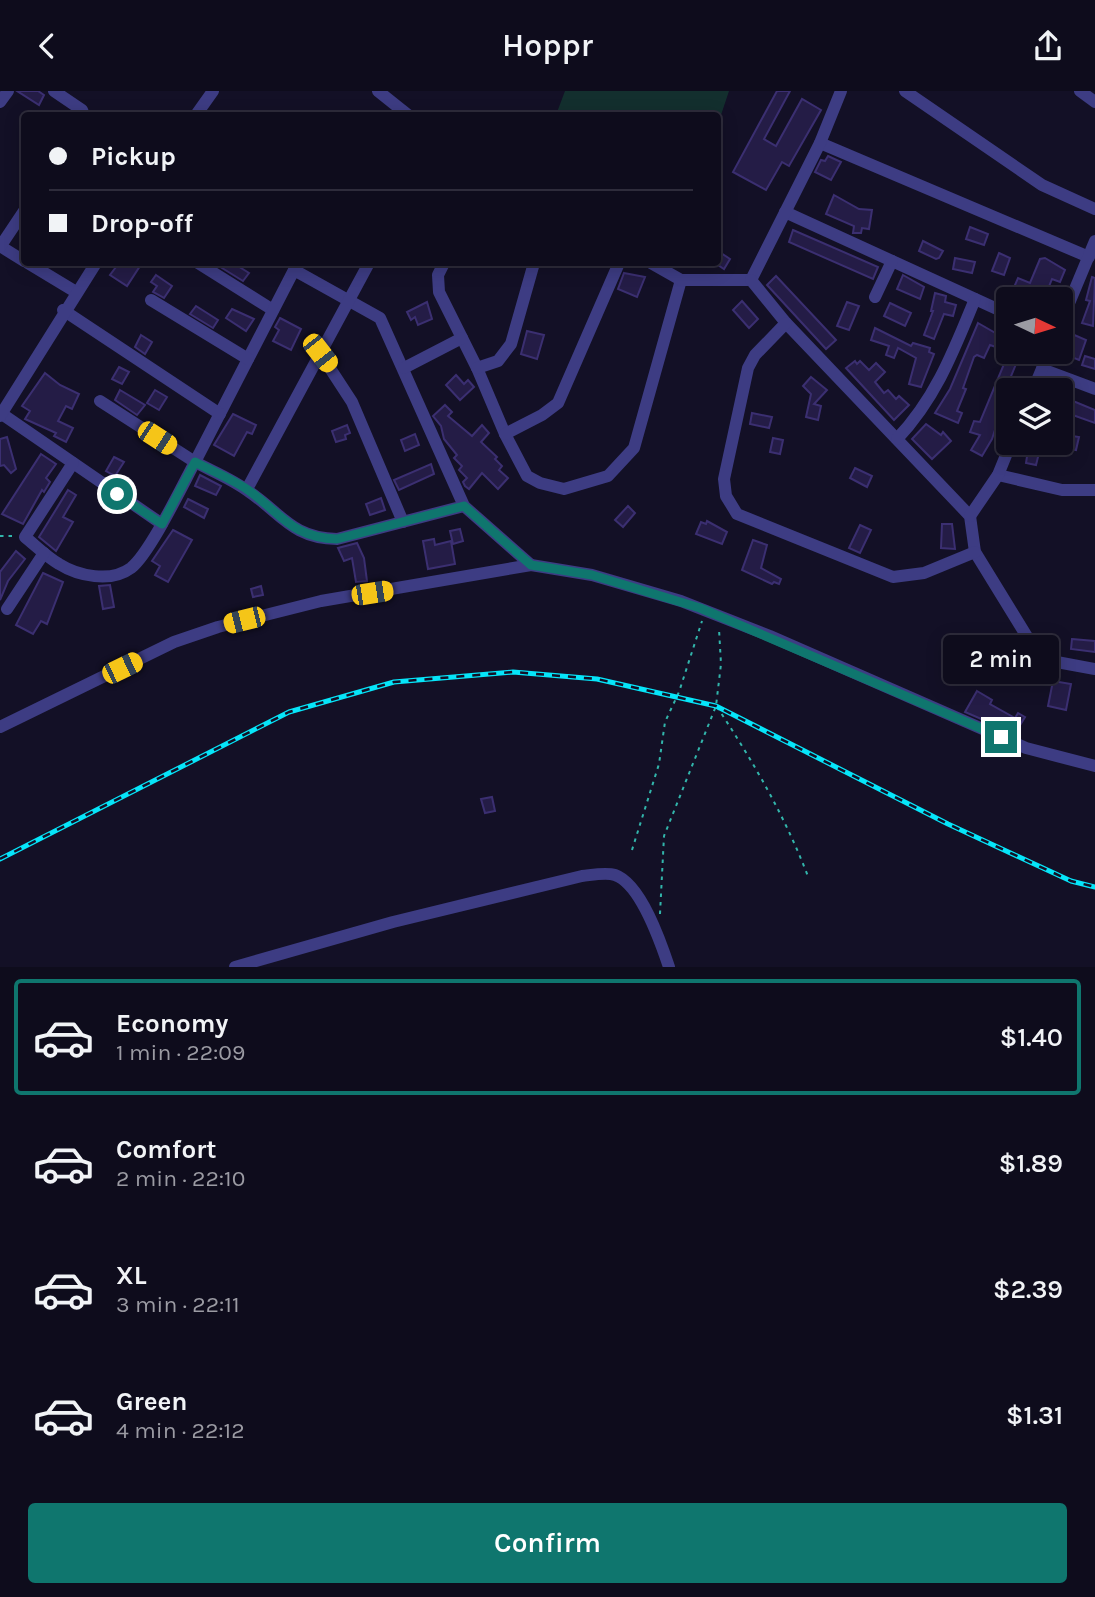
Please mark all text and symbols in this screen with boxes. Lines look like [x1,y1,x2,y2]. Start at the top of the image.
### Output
icon: back [28,27,66,65]
text: Hoppr [502,27,593,64]
icon: share [1029,27,1067,65]
text: Pickup [91,141,176,172]
text: Drop-off [91,208,193,239]
north arrow [996,287,1073,364]
map controls [996,287,1073,455]
car [299,330,342,376]
button: layers [996,378,1073,455]
car [134,418,181,458]
route start [101,478,133,510]
car [350,579,395,607]
car [222,605,267,635]
callout: 2 min [943,635,1059,685]
text: 2 min [970,646,1032,673]
car [99,649,146,687]
route end [985,721,1017,753]
icon: car [32,1006,95,1069]
text: Economy [116,1008,228,1039]
text: $1.40 [1000,1022,1063,1053]
text: 1 min · 22:09 [116,1039,245,1066]
icon: car [32,1132,95,1195]
text: Comfort [116,1134,217,1165]
text: $1.89 [999,1148,1063,1179]
text: 2 min · 22:10 [116,1165,245,1192]
icon: car [32,1258,95,1321]
text: XL [116,1260,147,1291]
text: $2.39 [993,1274,1063,1305]
text: 3 min · 22:11 [116,1291,240,1318]
icon: car [32,1384,95,1447]
text: Green [116,1386,188,1417]
text: $1.31 [1006,1400,1063,1431]
text: 4 min · 22:12 [116,1417,244,1444]
button: Confirm [28,1503,1067,1583]

